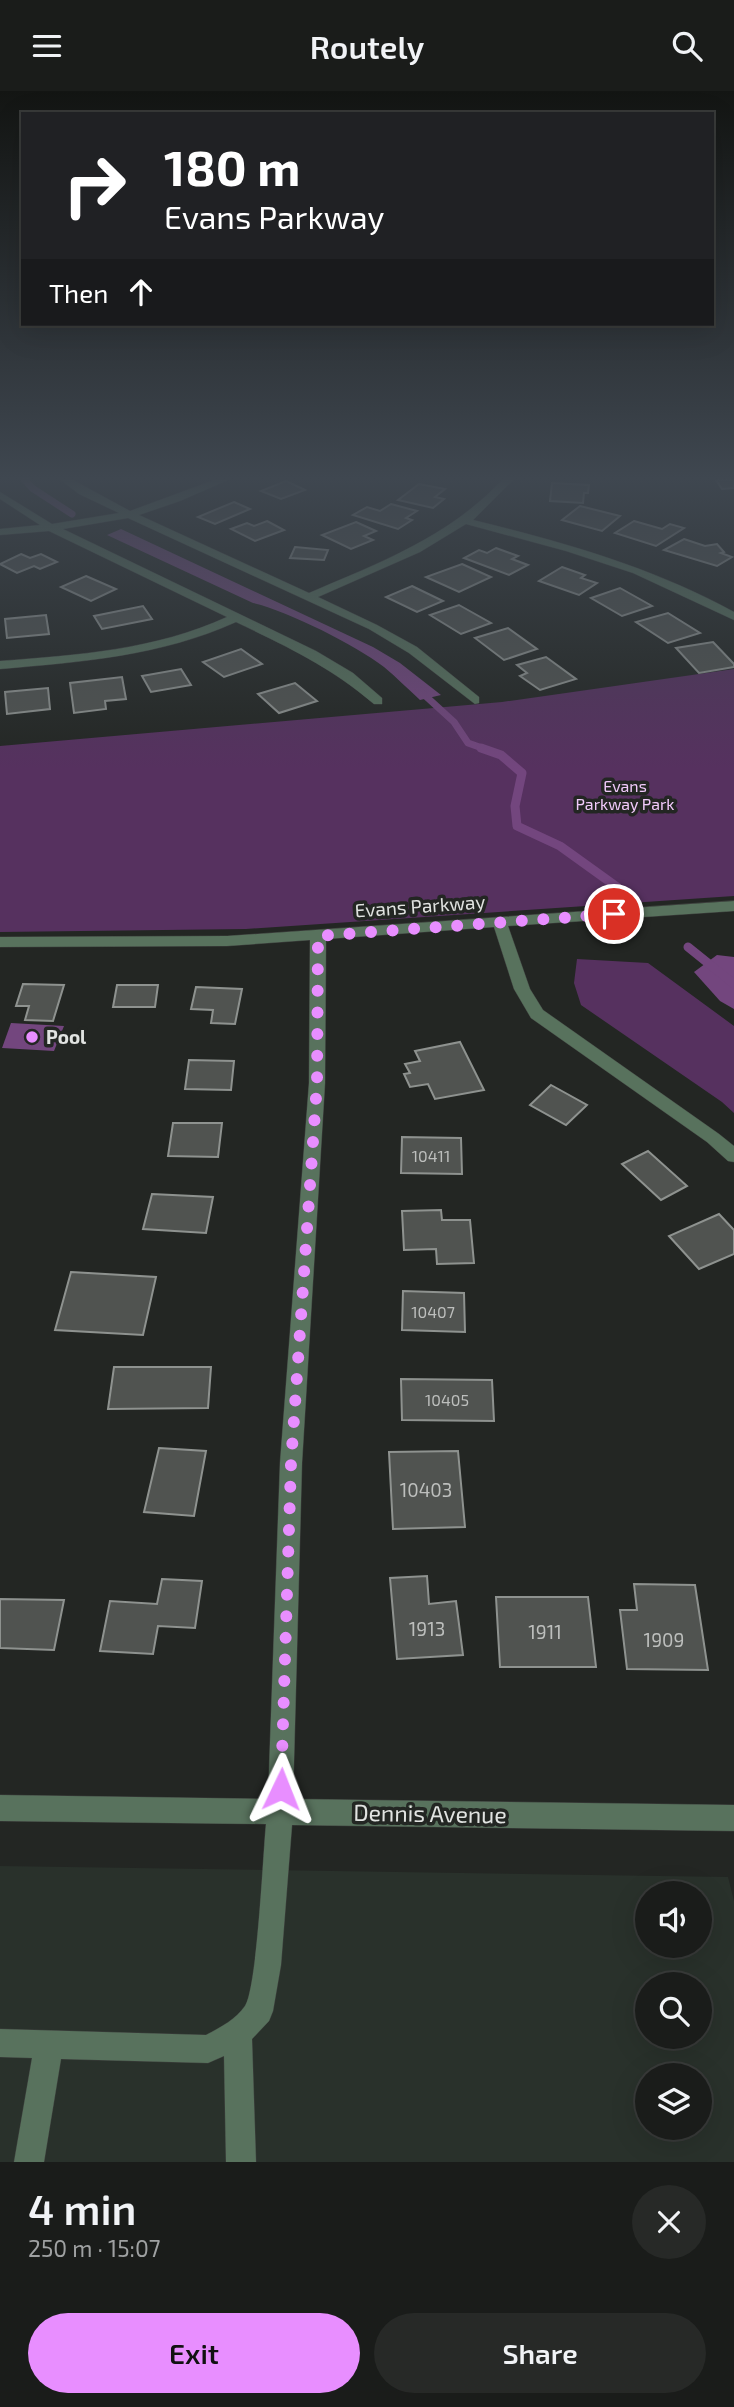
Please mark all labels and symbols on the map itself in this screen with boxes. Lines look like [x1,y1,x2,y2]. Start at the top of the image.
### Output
park label: Evans Parkway Park [575,776,675,813]
pin [584,884,644,944]
street label: Evans Parkway [354,889,486,922]
place label: Pool [46,1025,87,1048]
marker: Pool [24,1029,40,1045]
house number: 10411 [412,1146,450,1165]
house number: 10407 [411,1302,455,1321]
house number: 10405 [425,1390,469,1409]
house number: 10403 [400,1478,452,1501]
house number: 1913 [409,1617,445,1640]
house number: 1911 [528,1620,562,1643]
house number: 1909 [644,1628,684,1651]
position arrow [244,1752,318,1826]
street label: Dennis Avenue [353,1798,507,1828]

